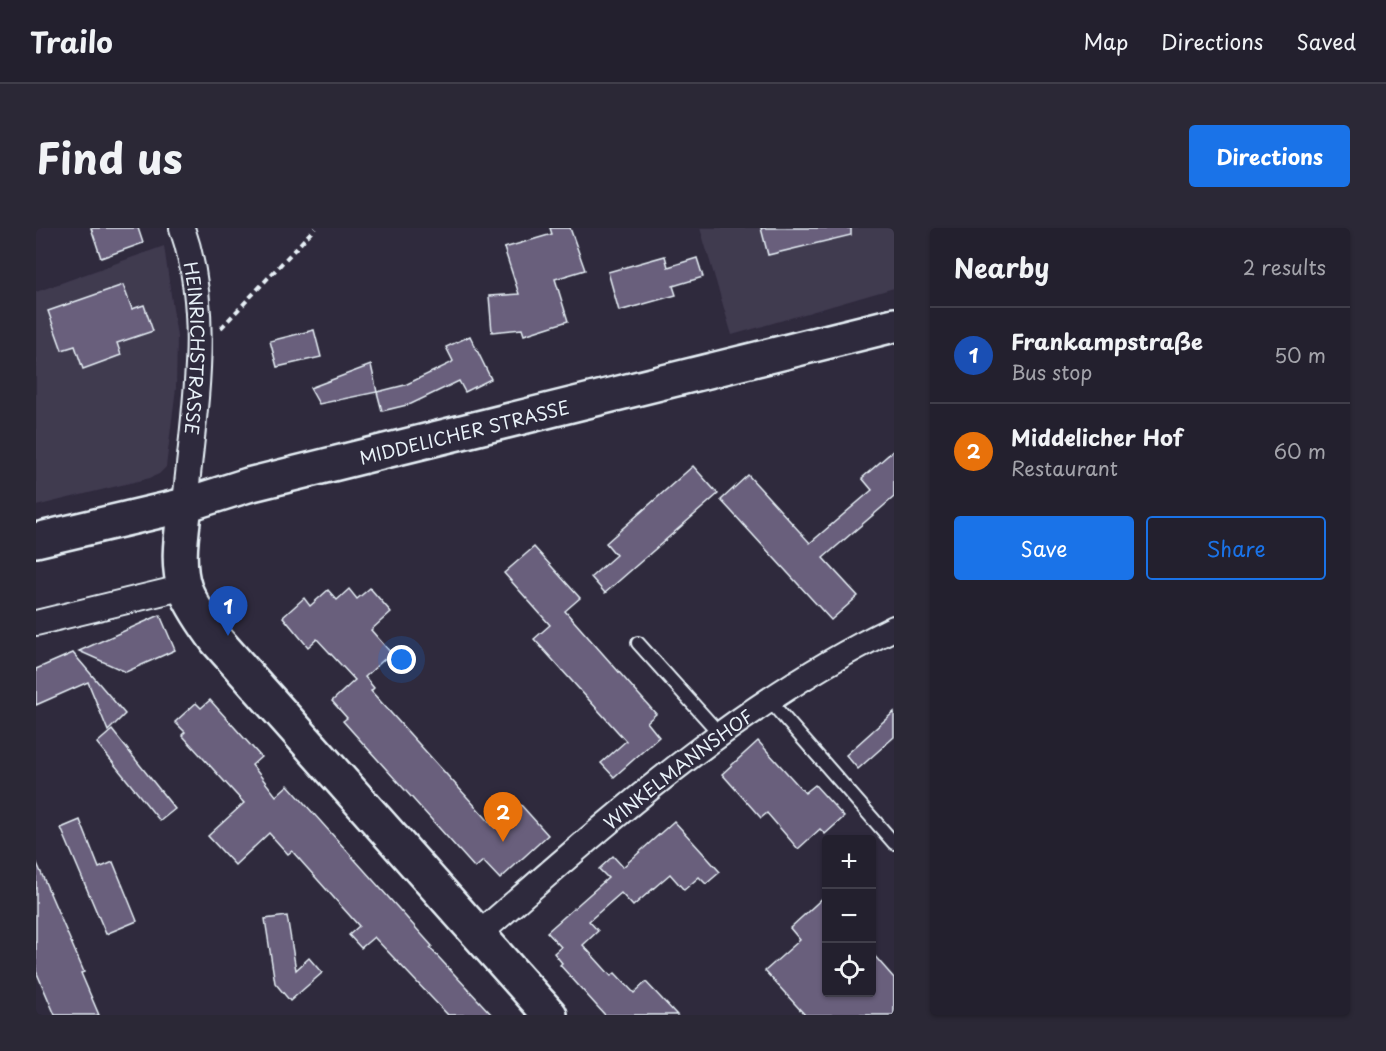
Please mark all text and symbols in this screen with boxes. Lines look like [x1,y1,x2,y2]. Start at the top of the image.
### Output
text: Trailo [30,20,113,63]
text: Map [1083,25,1128,57]
text: Directions [1161,25,1263,57]
text: Saved [1296,25,1356,57]
text: Find us [36,125,183,188]
button: Directions [1189,125,1350,187]
text: Nearby [954,248,1049,287]
text: 2 results [1243,252,1326,282]
street label: HEINRICHSTRASSE [178,259,212,436]
text: Frankampstraße [1011,324,1203,357]
text: 1 [969,340,978,370]
text: 50 m [1274,340,1326,370]
text: Bus stop [1011,357,1092,387]
street label: MIDDELICHER STRASSE [356,392,572,470]
text: Middelicher Hof [1011,420,1183,453]
text: 2 [966,436,981,466]
text: 60 m [1274,436,1326,466]
text: Restaurant [1011,453,1118,483]
button: Save [954,516,1134,580]
button: Share [1146,516,1326,580]
pin: 1 [208,586,248,636]
your location [387,645,416,674]
street label: WINKELMANNSHOF [597,702,758,835]
pin: 2 [484,792,522,842]
map controls [822,835,876,997]
button: + [822,835,876,889]
button: − [822,889,876,943]
button: locate [822,943,876,997]

